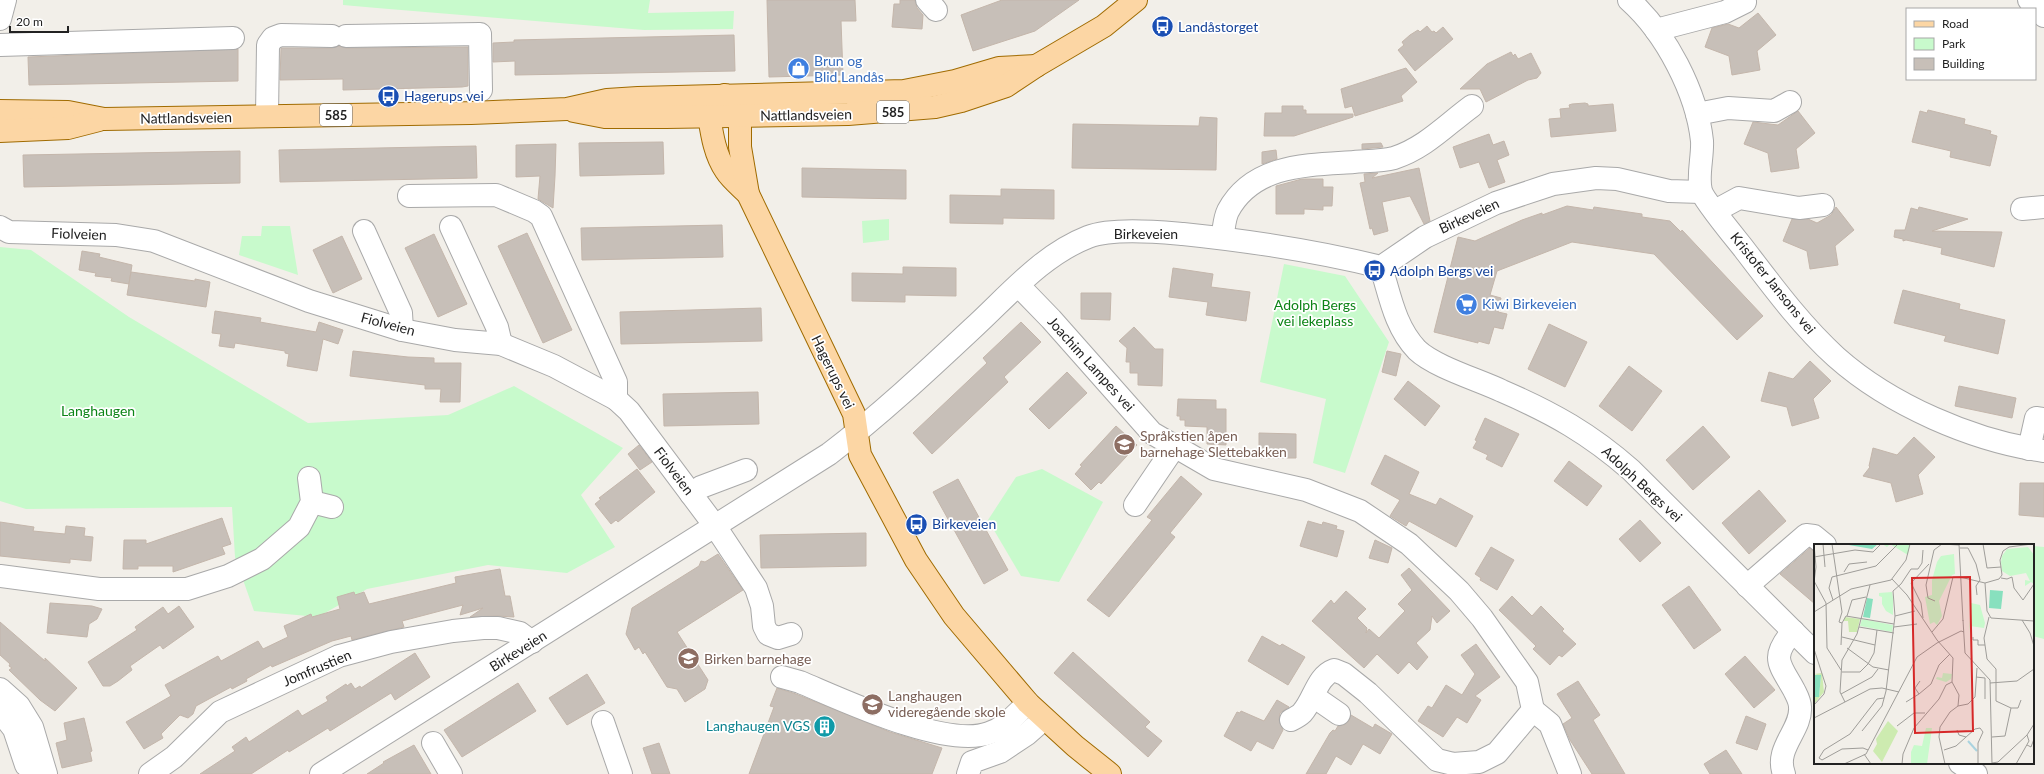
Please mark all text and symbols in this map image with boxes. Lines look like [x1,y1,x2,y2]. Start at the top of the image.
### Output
scale bar [10,8,68,34]
legend [1906,8,2036,80]
text: 20 m [16,14,43,29]
bus stop icon: Landåstorget [1149,14,1175,40]
text: Road [1942,16,1969,31]
place label: Landåstorget [1178,18,1258,35]
text: Park [1942,36,1966,51]
place label: Brun og Blid Landås [814,52,884,85]
shop icon: Brun og Blid Landås [785,56,811,82]
text: Building [1942,56,1985,71]
bus stop icon: Hagerups vei [375,83,401,109]
place label: Hagerups vei [404,87,484,104]
road number: 585 [877,101,909,123]
road number: 585 [320,104,352,126]
street label: Nattlandsveien [760,105,852,124]
street label: Nattlandsveien [140,108,232,127]
street label: Birkeveien [1436,194,1502,237]
street label: Fiolveien [51,224,107,243]
street label: Birkeveien [1114,225,1178,242]
street label: Kristofer Jansons vei [1727,228,1820,337]
bus stop icon: Adolph Bergs vei [1361,258,1387,284]
place label: Adolph Bergs vei [1390,262,1493,279]
supermarket icon: Kiwi Birkeveien [1454,291,1480,317]
place label: Kiwi Birkeveien [1482,295,1577,312]
park label: Adolph Bergs vei lekeplass [1274,296,1356,329]
street label: Fiolveien [359,308,417,339]
street label: Joachim Lampes vei [1044,313,1138,415]
street label: Hagerups vei [808,332,859,411]
park label: Langhaugen [61,402,135,419]
place label: Språkstien åpen barnehage Slettebakken [1140,427,1287,460]
school or university icon: Språkstien åpen barnehage Slettebakken [1111,431,1137,457]
street label: Adolph Bergs vei [1599,442,1686,525]
street label: Fiolveien [651,443,698,498]
bus stop icon: Birkeveien [904,511,930,537]
place label: Birkeveien [932,515,996,532]
inset map [1814,544,2034,764]
street label: Birkeveien [486,626,550,675]
street label: Jomfrustien [280,646,354,690]
school or university icon: Birken barnehage [676,646,702,672]
place label: Birken barnehage [704,650,811,667]
place label: Langhaugen videregående skole [888,687,1006,720]
school or university icon: Langhaugen videregående skole [859,691,885,717]
building icon: Langhaugen VGS [812,713,838,739]
place label: Langhaugen VGS [706,717,810,734]

